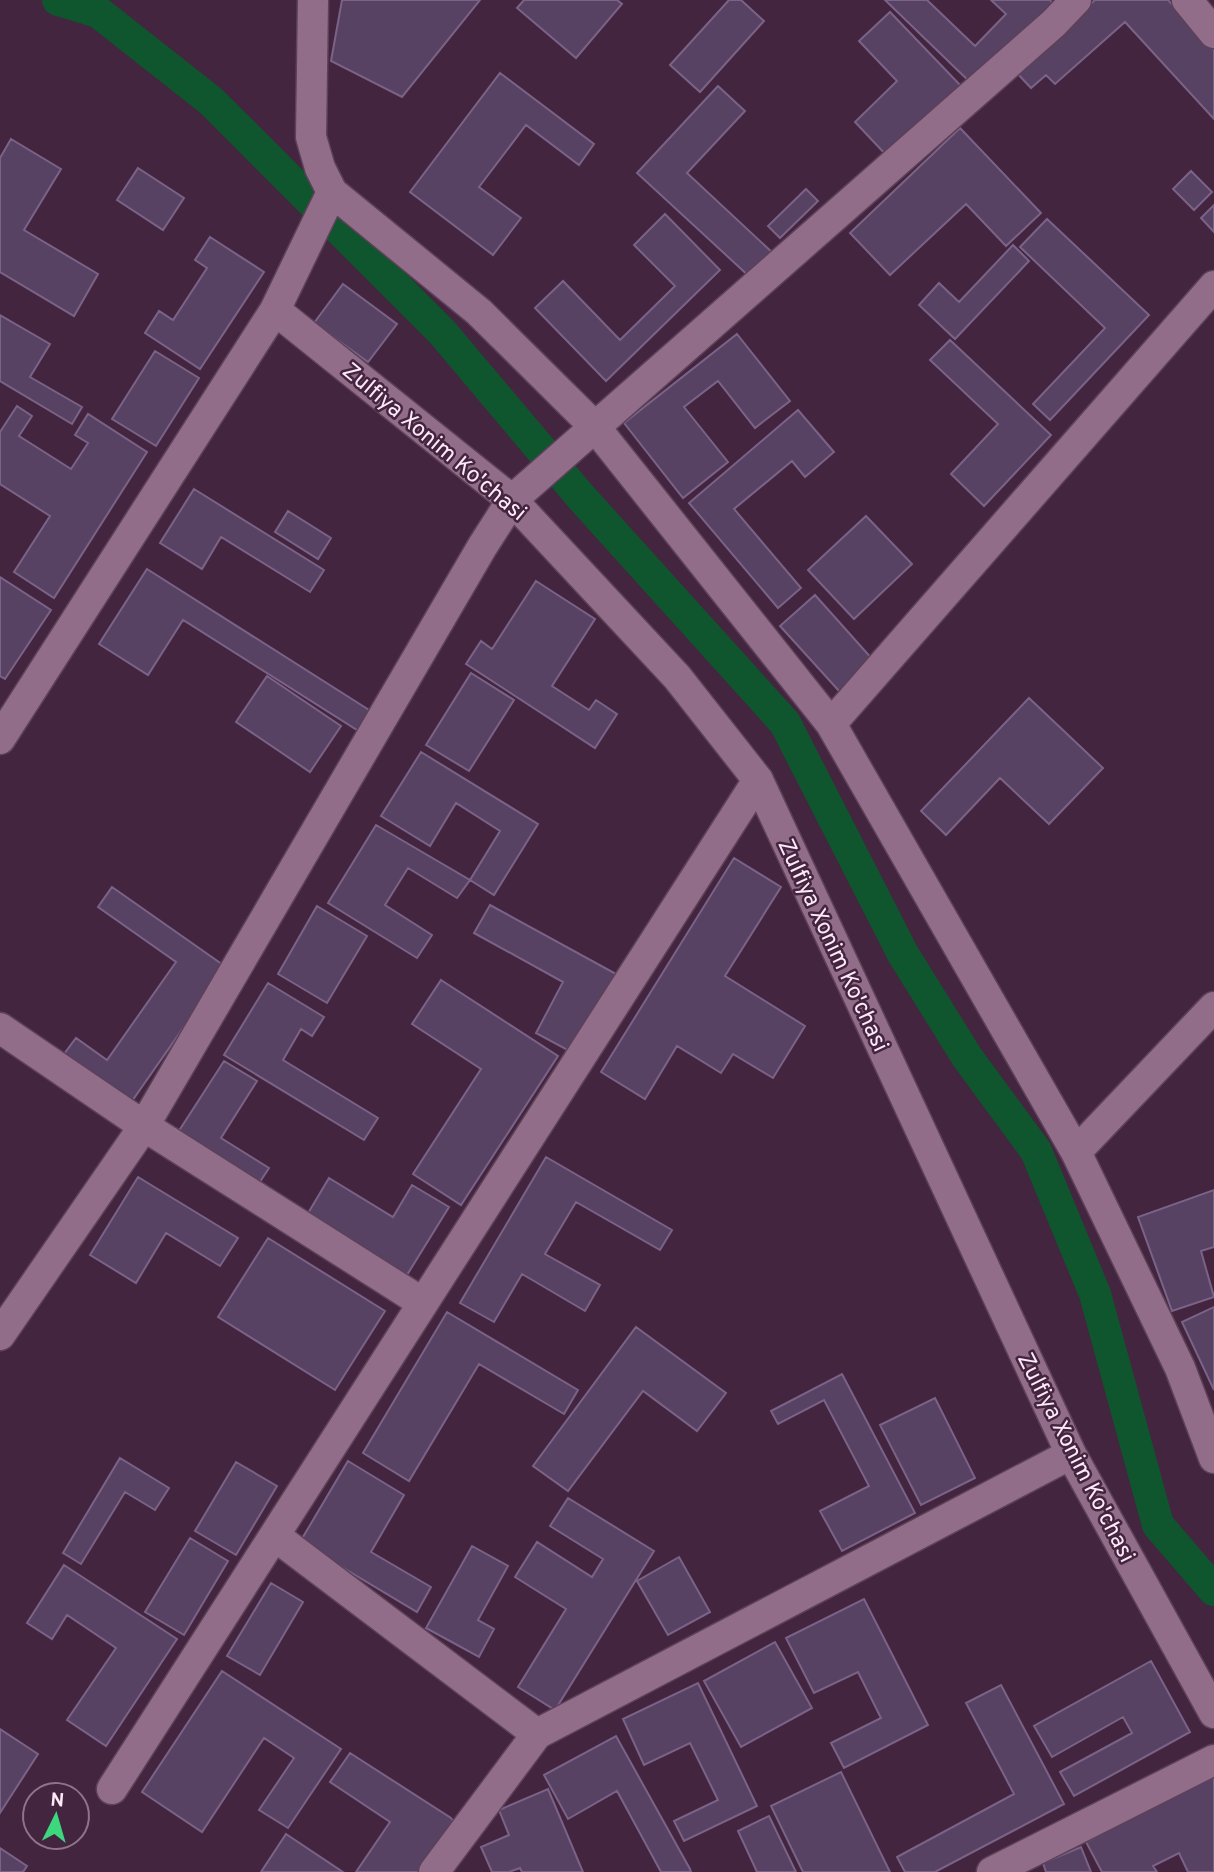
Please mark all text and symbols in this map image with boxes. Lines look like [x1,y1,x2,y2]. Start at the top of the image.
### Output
street label: Zulfiya Xonim Ko'chasi [335,357,531,529]
street label: Zulfiya Xonim Ko'chasi [770,835,894,1057]
street label: Zulfiya Xonim Ko'chasi [1009,1348,1140,1568]
north arrow [21,1781,91,1851]
text: N [49,1789,65,1814]

